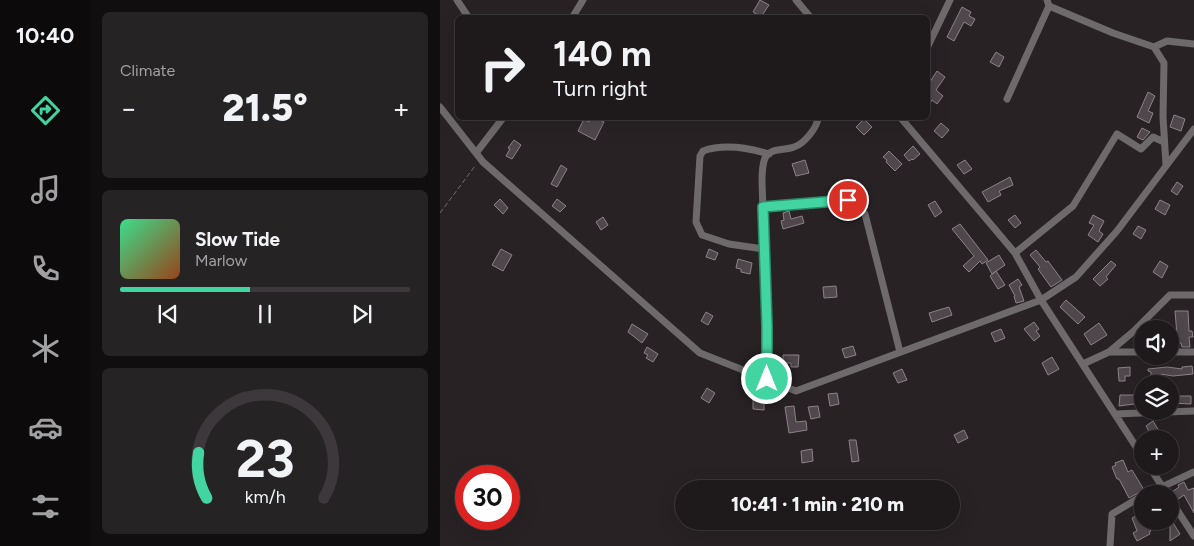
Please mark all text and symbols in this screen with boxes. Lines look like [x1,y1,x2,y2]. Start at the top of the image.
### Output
text: 10:40 [16,22,74,49]
text: 140 m [553,33,651,75]
icon: right [470,35,535,100]
text: Climate [120,61,175,80]
text: Turn right [553,75,648,102]
text: 21.5° [222,85,308,131]
text: − [120,91,137,125]
text: + [393,91,410,125]
icon: directions [28,93,63,128]
icon: music [28,172,63,207]
pin [827,179,869,221]
icon: arrive [834,186,862,214]
text: Slow Tide [195,228,280,251]
icon: phone [28,251,63,286]
text: Marlow [195,251,247,270]
icon: previous [154,300,182,328]
icon: pause [251,300,279,328]
icon: next [348,300,376,328]
map controls [1134,320,1179,530]
button: sound [1134,320,1179,365]
icon: climate [28,331,63,366]
position arrow [740,352,792,404]
button: layers [1134,375,1179,420]
icon: car [28,410,63,445]
text: 23 [235,428,295,490]
button: + [1134,430,1179,475]
speed limit sign: 30 [455,465,520,530]
button: − [1134,485,1179,530]
text: km/h [245,486,285,507]
icon: filters [28,489,63,524]
text: 10:41 · 1 min · 210 m [731,493,904,516]

